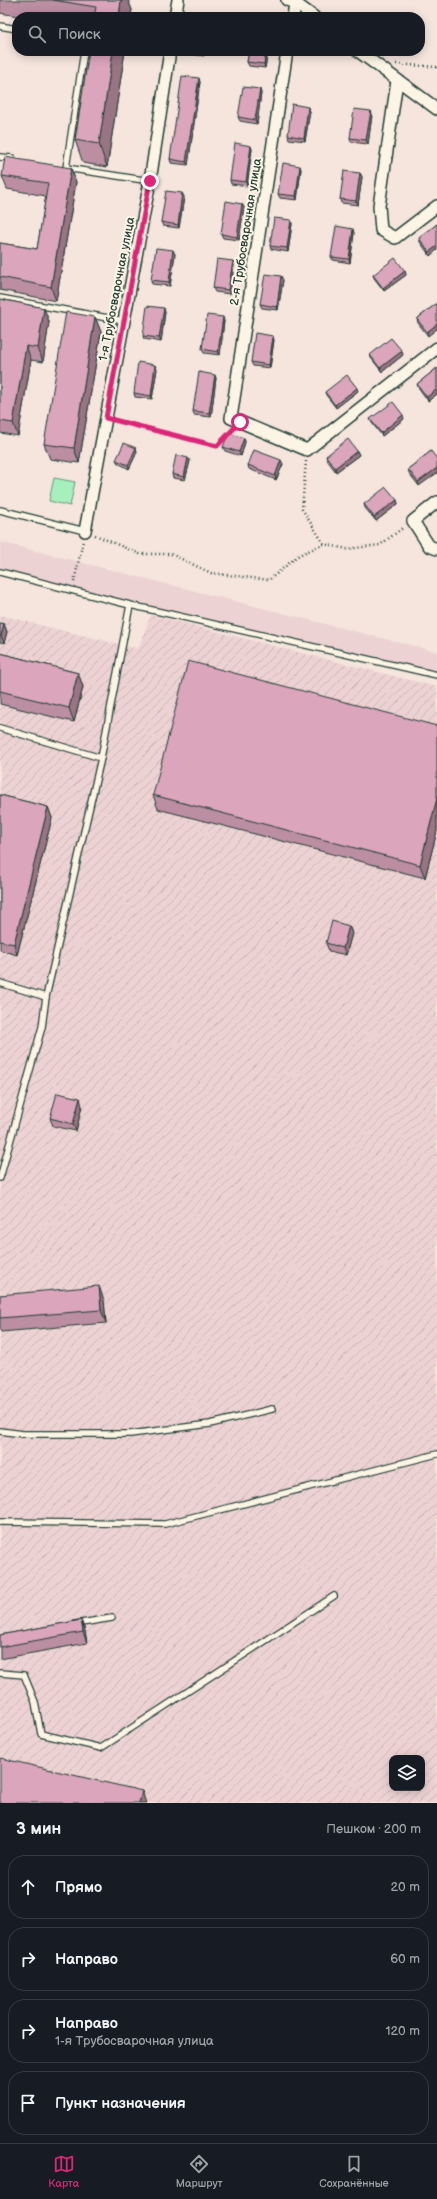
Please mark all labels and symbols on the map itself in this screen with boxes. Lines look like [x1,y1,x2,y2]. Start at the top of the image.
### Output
street label: 2-я Трубосварочная улица [227,157,265,307]
route end [141,172,159,190]
street label: 1-я Трубосварочная улица [96,216,138,362]
route start [231,413,249,431]

